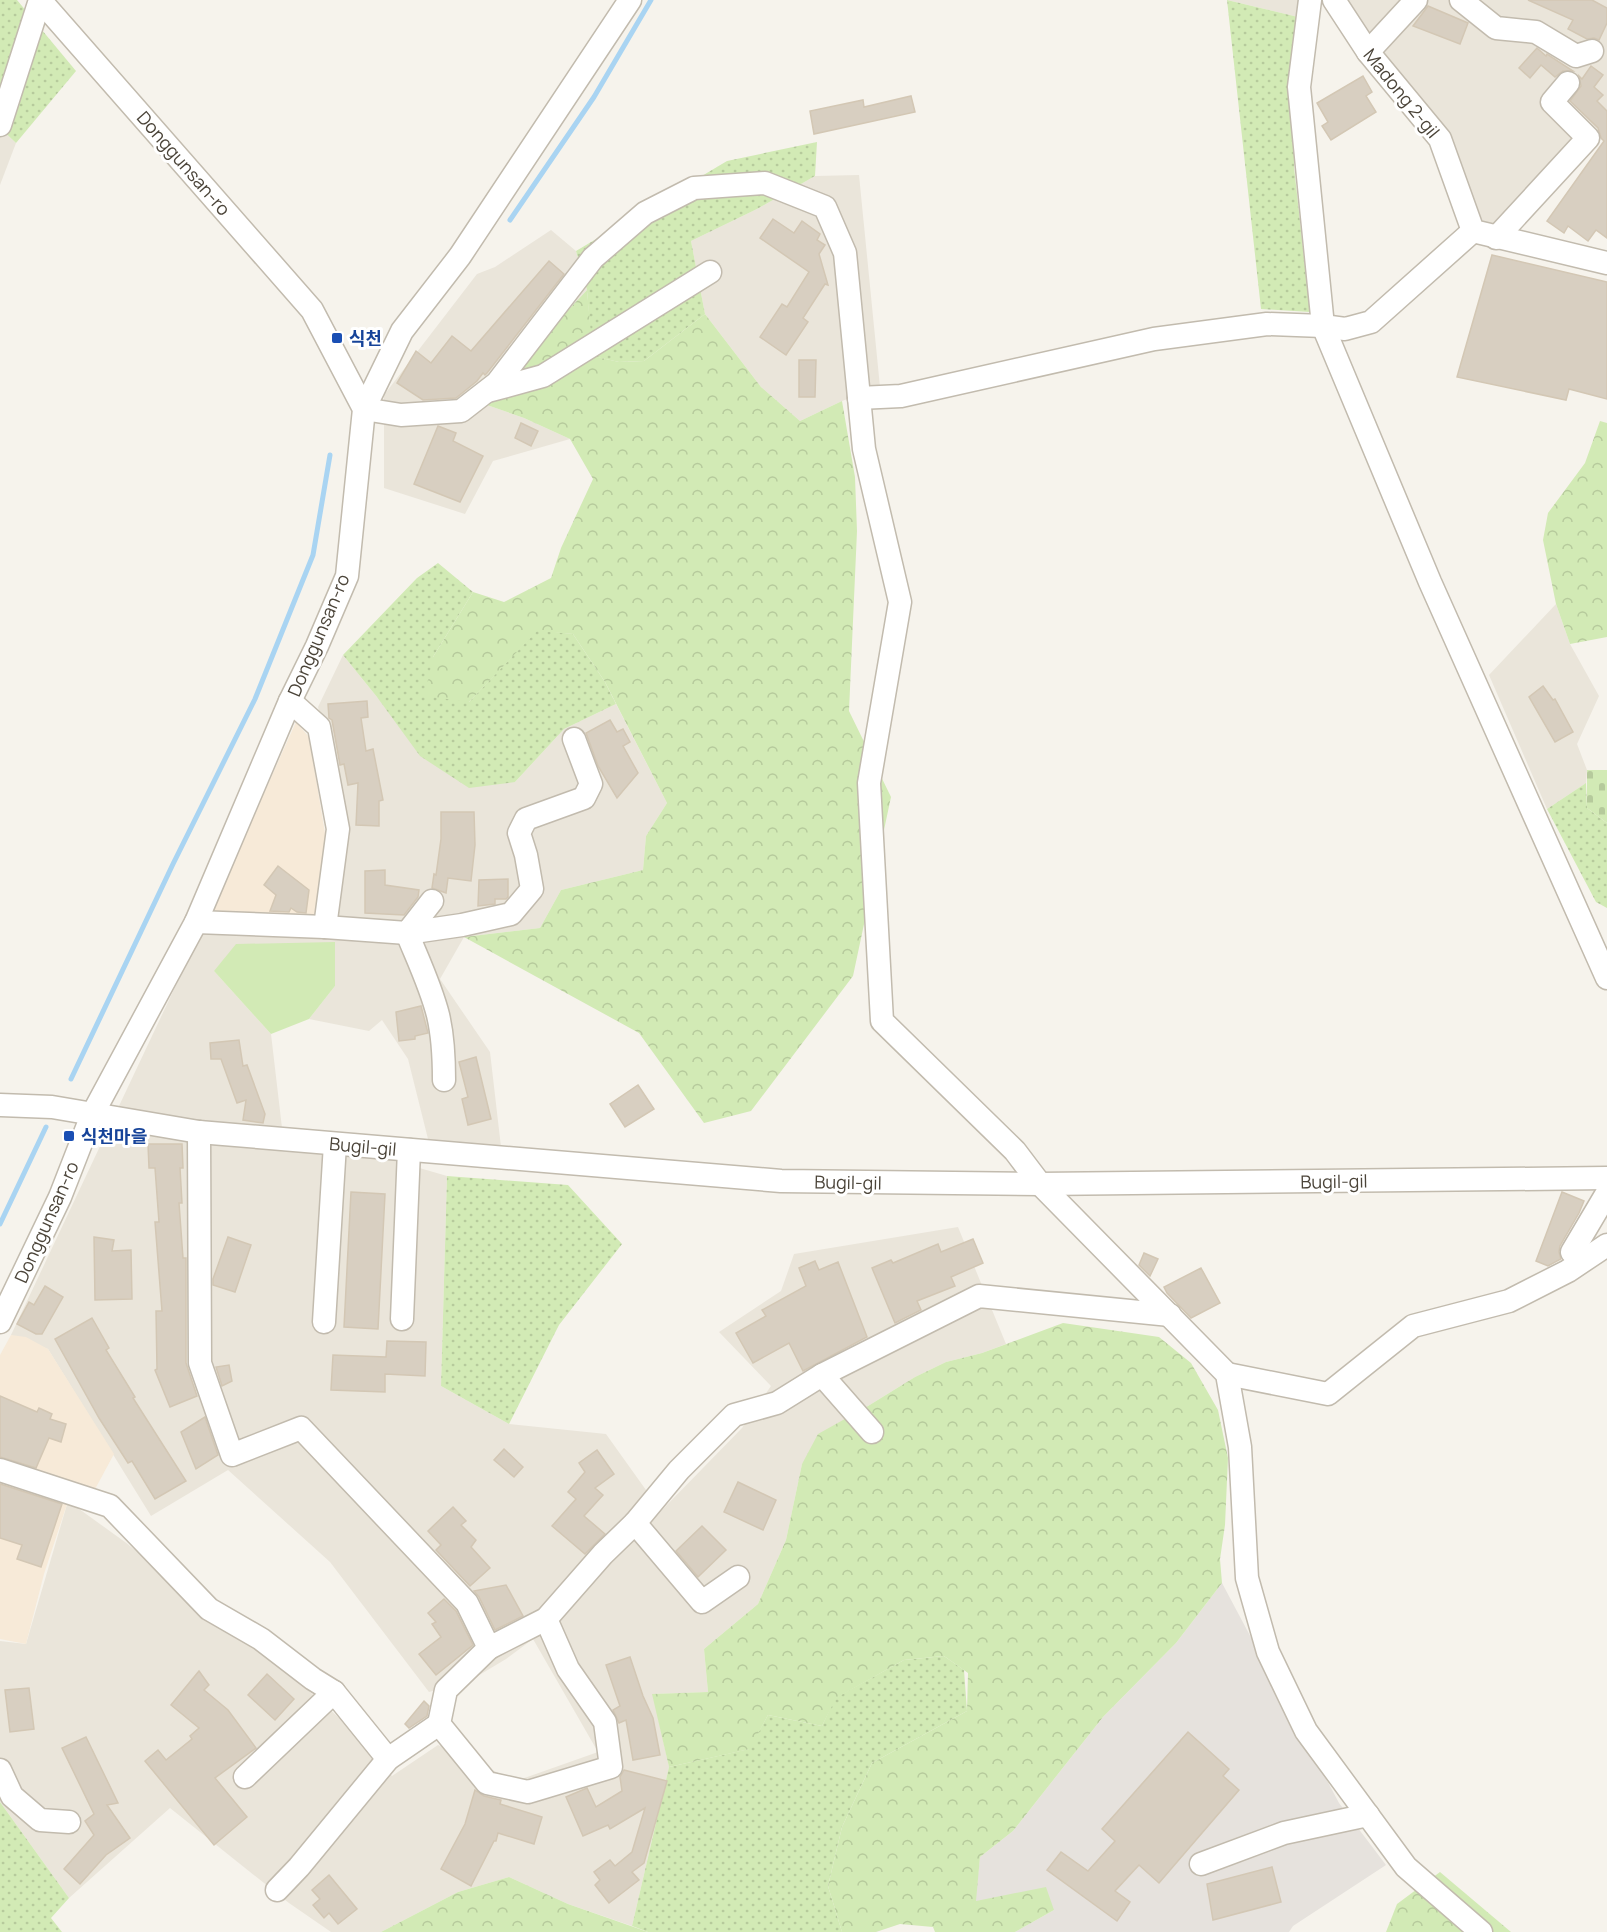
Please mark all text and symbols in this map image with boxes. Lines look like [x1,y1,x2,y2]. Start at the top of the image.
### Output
street label: Madong 2-gil [1359,43,1445,143]
street label: Donggunsan-ro [132,106,236,220]
place label: 식천 [349,326,382,350]
marker: 식천 [330,331,344,345]
street label: Donggunsan-ro [281,570,355,700]
place label: 식천마을 [81,1124,147,1148]
marker: 식천마을 [62,1129,76,1143]
street label: Bugil-gil [328,1131,398,1161]
street label: Donggunsan-ro [8,1157,84,1287]
street label: Bugil-gil [1300,1168,1368,1194]
street label: Bugil-gil [814,1169,882,1195]

